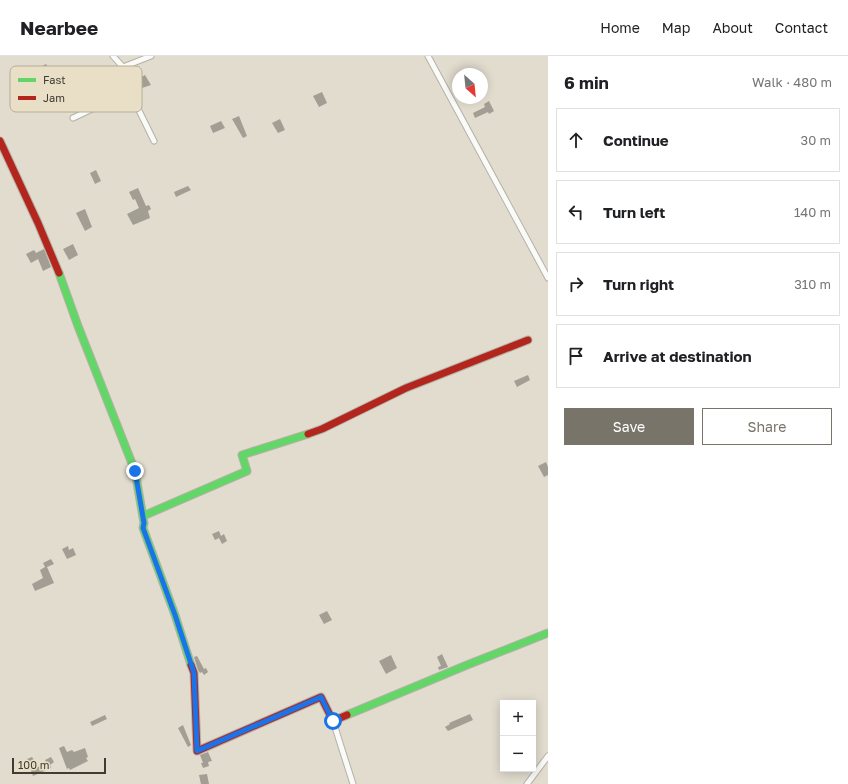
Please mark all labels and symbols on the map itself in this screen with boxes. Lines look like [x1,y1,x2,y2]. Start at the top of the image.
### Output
legend [10,66,142,112]
north arrow [452,68,488,104]
text: Fast [43,73,66,86]
text: Jam [43,91,65,104]
route end [126,462,144,480]
route start [324,712,342,730]
scale bar [12,756,106,775]

